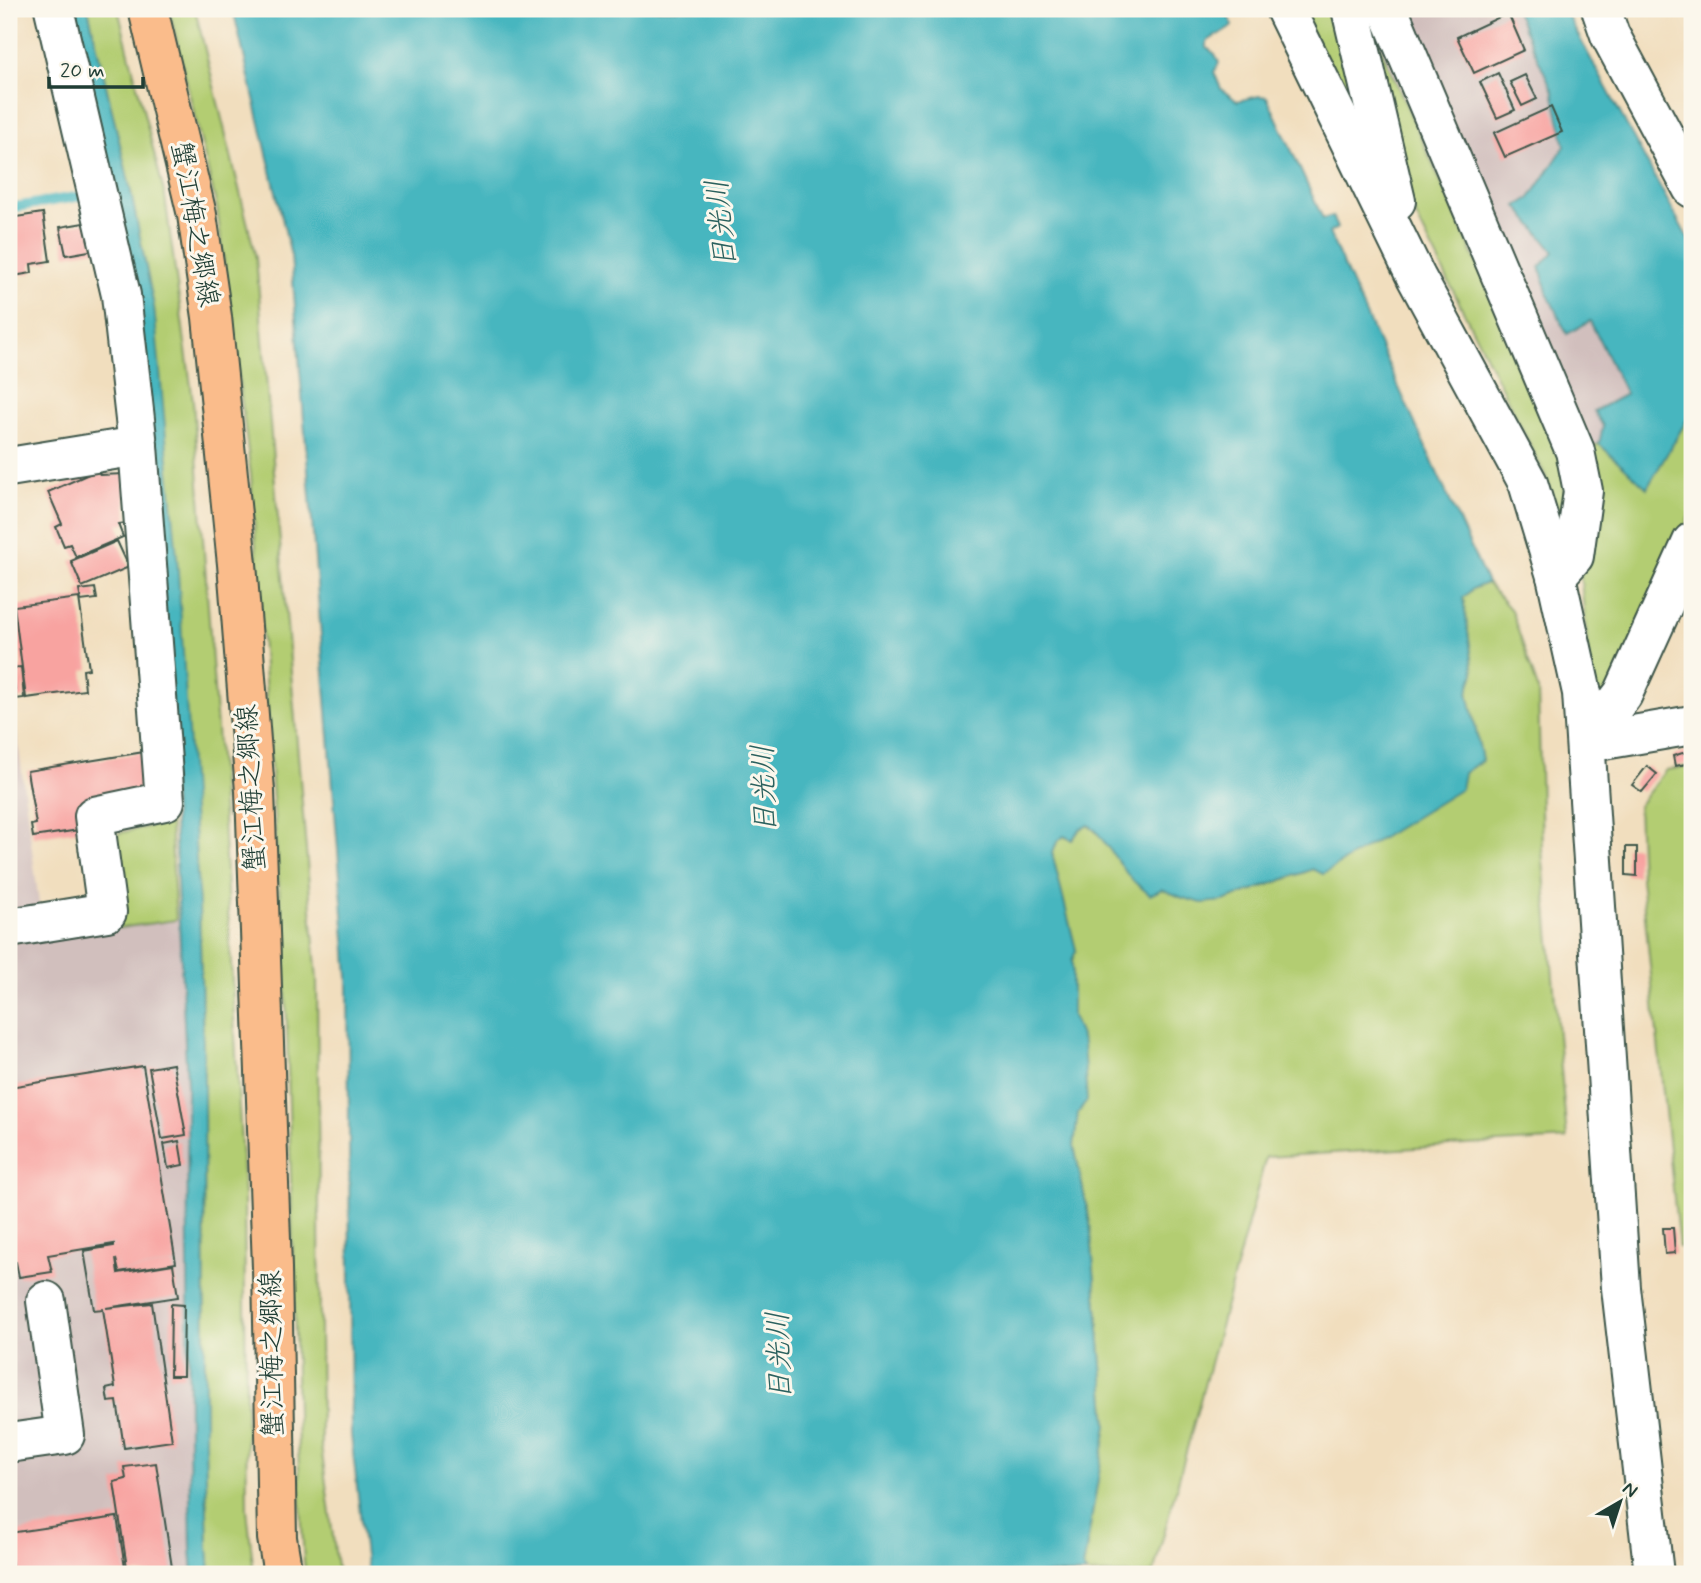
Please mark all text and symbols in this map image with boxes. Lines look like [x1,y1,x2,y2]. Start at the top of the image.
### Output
scale bar [49,46,144,90]
text: 20 m [60,57,105,85]
street label: 蟹江梅之郷線 [161,138,227,310]
water label: 日光川 [698,177,746,271]
street label: 蟹江梅之郷線 [229,703,275,873]
water label: 日光川 [744,743,786,835]
street label: 蟹江梅之郷線 [253,1270,293,1438]
water label: 日光川 [759,1310,801,1402]
north arrow [1586,1468,1656,1538]
text: N [1617,1476,1643,1504]

